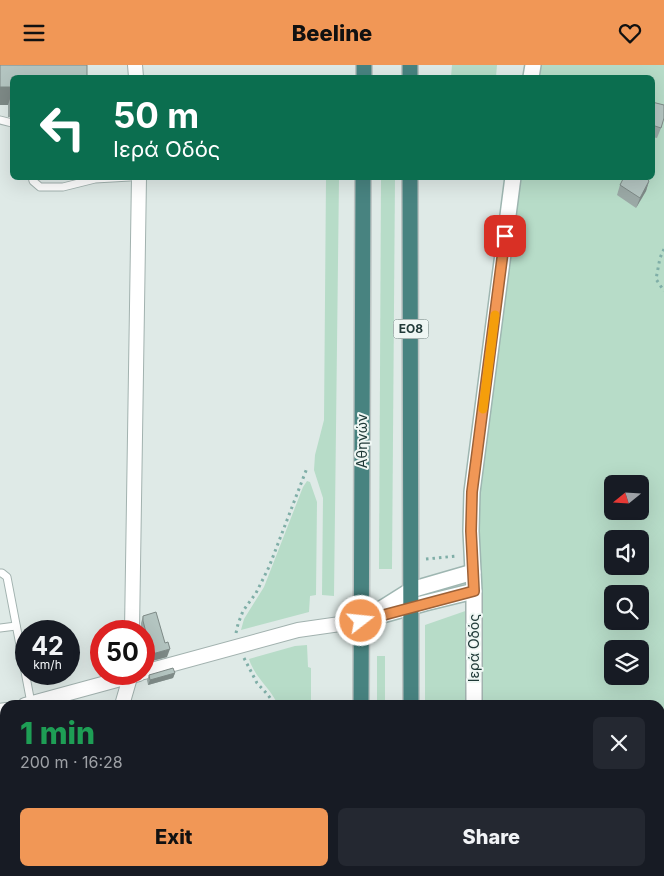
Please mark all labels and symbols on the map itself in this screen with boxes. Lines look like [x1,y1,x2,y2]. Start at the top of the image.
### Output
pin [484,215,526,257]
road number: ΕΟ8 [394,319,428,339]
street label: Αθηνών [353,414,370,468]
north arrow [604,475,649,520]
position arrow [334,594,386,646]
street label: Ιερά Οδός [465,614,482,682]
speed limit sign: 50 [90,620,155,685]

